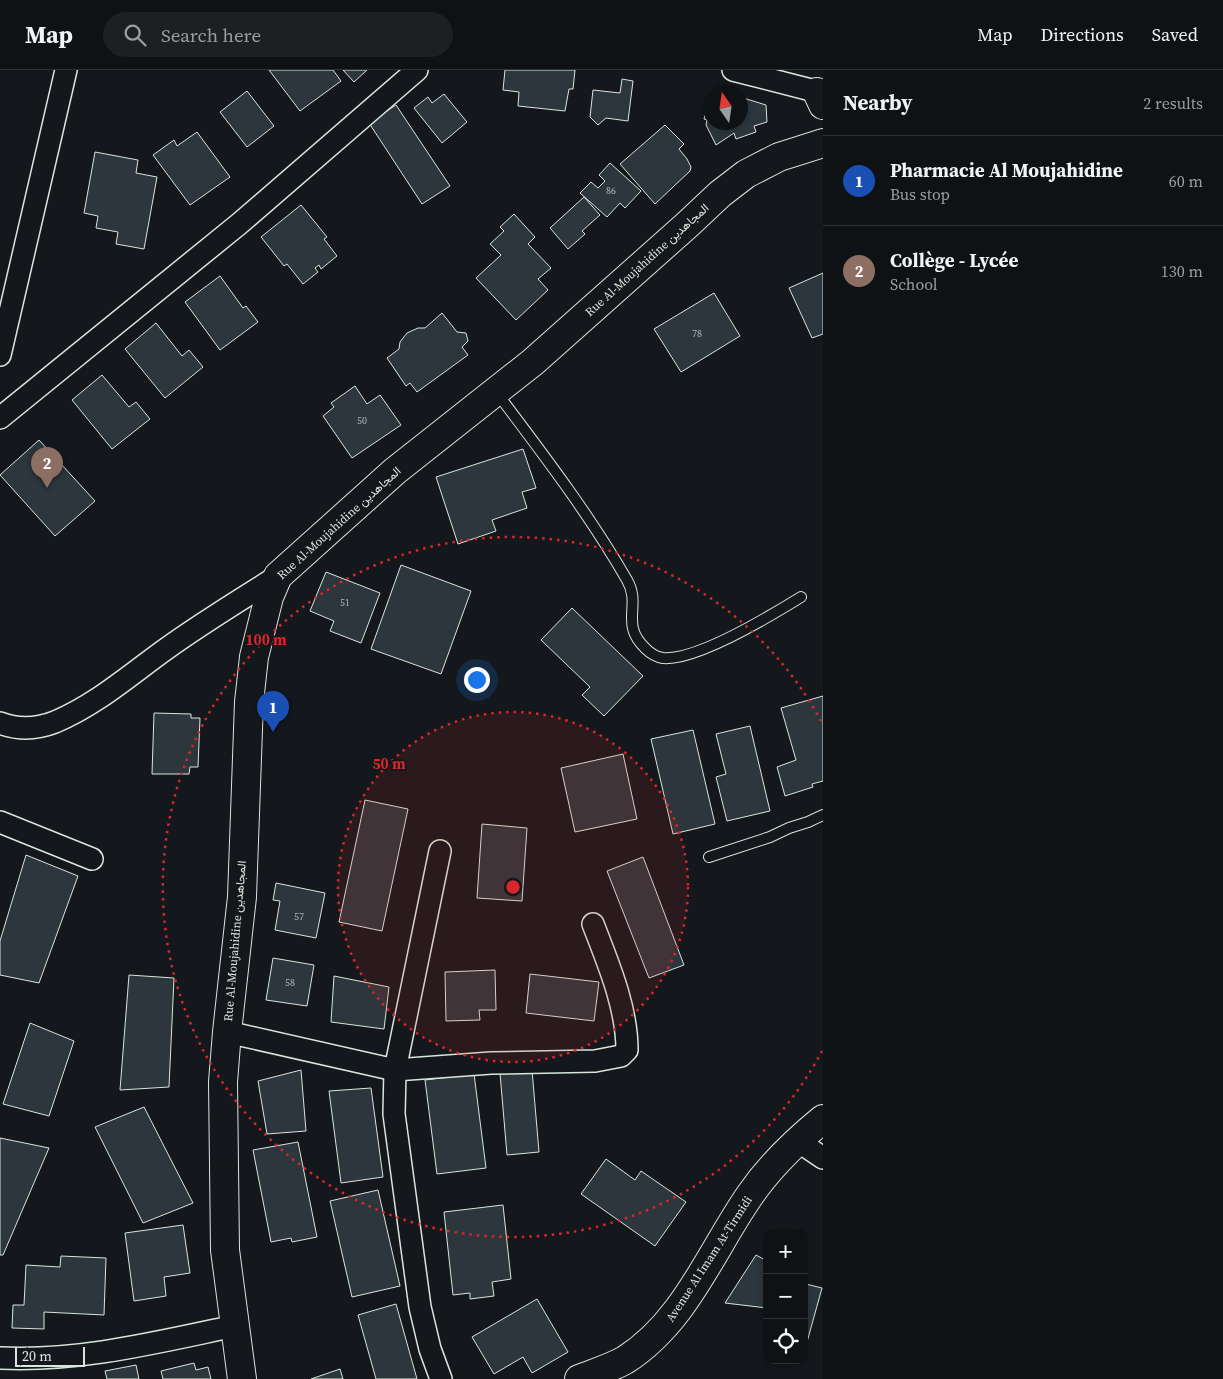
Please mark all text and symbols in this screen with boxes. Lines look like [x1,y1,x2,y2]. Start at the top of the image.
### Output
search box [103,12,453,57]
text: Map [25,18,73,51]
icon: search [121,21,149,49]
text: Search here [161,22,261,48]
text: Map [977,22,1013,47]
text: Directions [1041,22,1124,47]
text: Saved [1152,22,1198,47]
north arrow [703,85,748,130]
text: Nearby [843,88,913,117]
text: 2 results [1143,92,1203,114]
text: Pharmacie Al Moujahidine [890,157,1123,183]
text: 1 [855,170,863,192]
text: 60 m [1169,170,1203,192]
text: Bus stop [890,183,950,205]
house number: 86 [606,184,616,197]
street label: Rue Al-Moujahidine المجاهدين [582,200,712,320]
text: Collège - Lycée [890,247,1018,273]
text: 2 [855,260,863,282]
text: 130 m [1161,260,1203,282]
text: School [890,273,938,295]
house number: 78 [692,327,702,340]
house number: 50 [357,414,367,427]
pin: 2 [31,447,63,488]
street label: Rue Al-Moujahidine المجاهدين [274,463,404,583]
house number: 51 [340,596,350,609]
text: 100 m [245,629,287,650]
your location [464,667,490,693]
pin: 1 [257,691,289,732]
text: 50 m [372,753,406,774]
street label: Rue Al-Moujahidine المجاهدين [220,860,250,1022]
centre of rings [504,878,522,896]
house number: 57 [294,910,304,923]
house number: 58 [285,976,295,989]
street label: Avenue Al Imam At-Tirmidi [662,1193,756,1325]
map controls [763,1229,808,1364]
button: + [763,1229,808,1274]
button: − [763,1274,808,1319]
button: locate [763,1319,808,1364]
scale bar [15,1344,85,1367]
text: 20 m [22,1346,52,1366]

